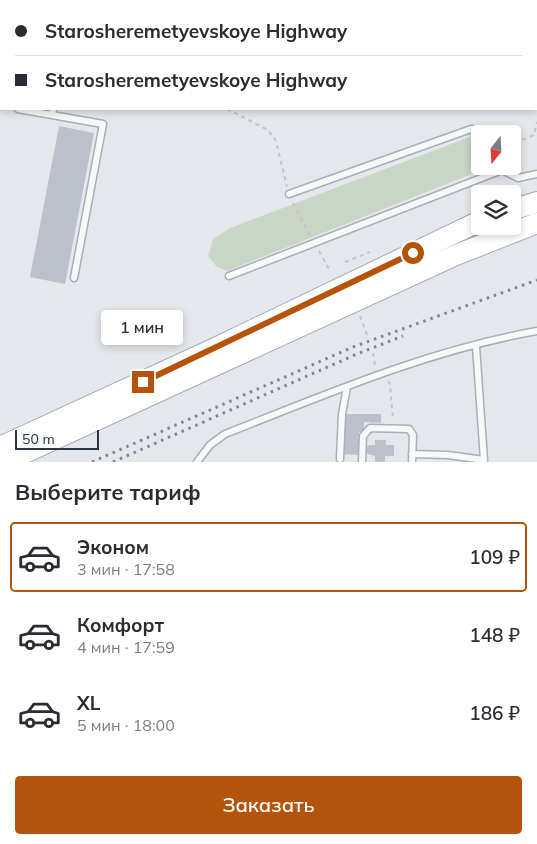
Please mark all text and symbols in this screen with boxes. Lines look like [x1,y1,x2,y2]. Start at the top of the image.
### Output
text: Starosheremetyevskoye Highway [45,19,347,43]
text: Starosheremetyevskoye Highway [45,68,347,92]
north arrow [471,125,521,175]
map controls [471,125,521,235]
button: layers [471,185,521,235]
route start [402,242,424,264]
callout: 1 мин [102,310,184,344]
text: 1 мин [120,317,164,337]
route end [132,371,154,393]
scale bar [15,427,99,450]
text: 50 m [22,430,55,448]
text: Выберите тариф [15,478,201,506]
icon: car [17,535,62,580]
text: Эконом [77,535,149,559]
text: 109 ₽ [469,545,520,569]
text: 3 мин · 17:58 [77,559,175,579]
icon: car [17,613,62,658]
text: Комфорт [77,613,164,637]
text: 148 ₽ [469,623,520,647]
text: 4 мин · 17:59 [77,637,175,657]
icon: car [17,691,62,736]
text: XL [77,691,100,715]
text: 186 ₽ [469,701,520,725]
text: 5 мин · 18:00 [77,715,175,735]
button: Заказать [15,776,522,834]

